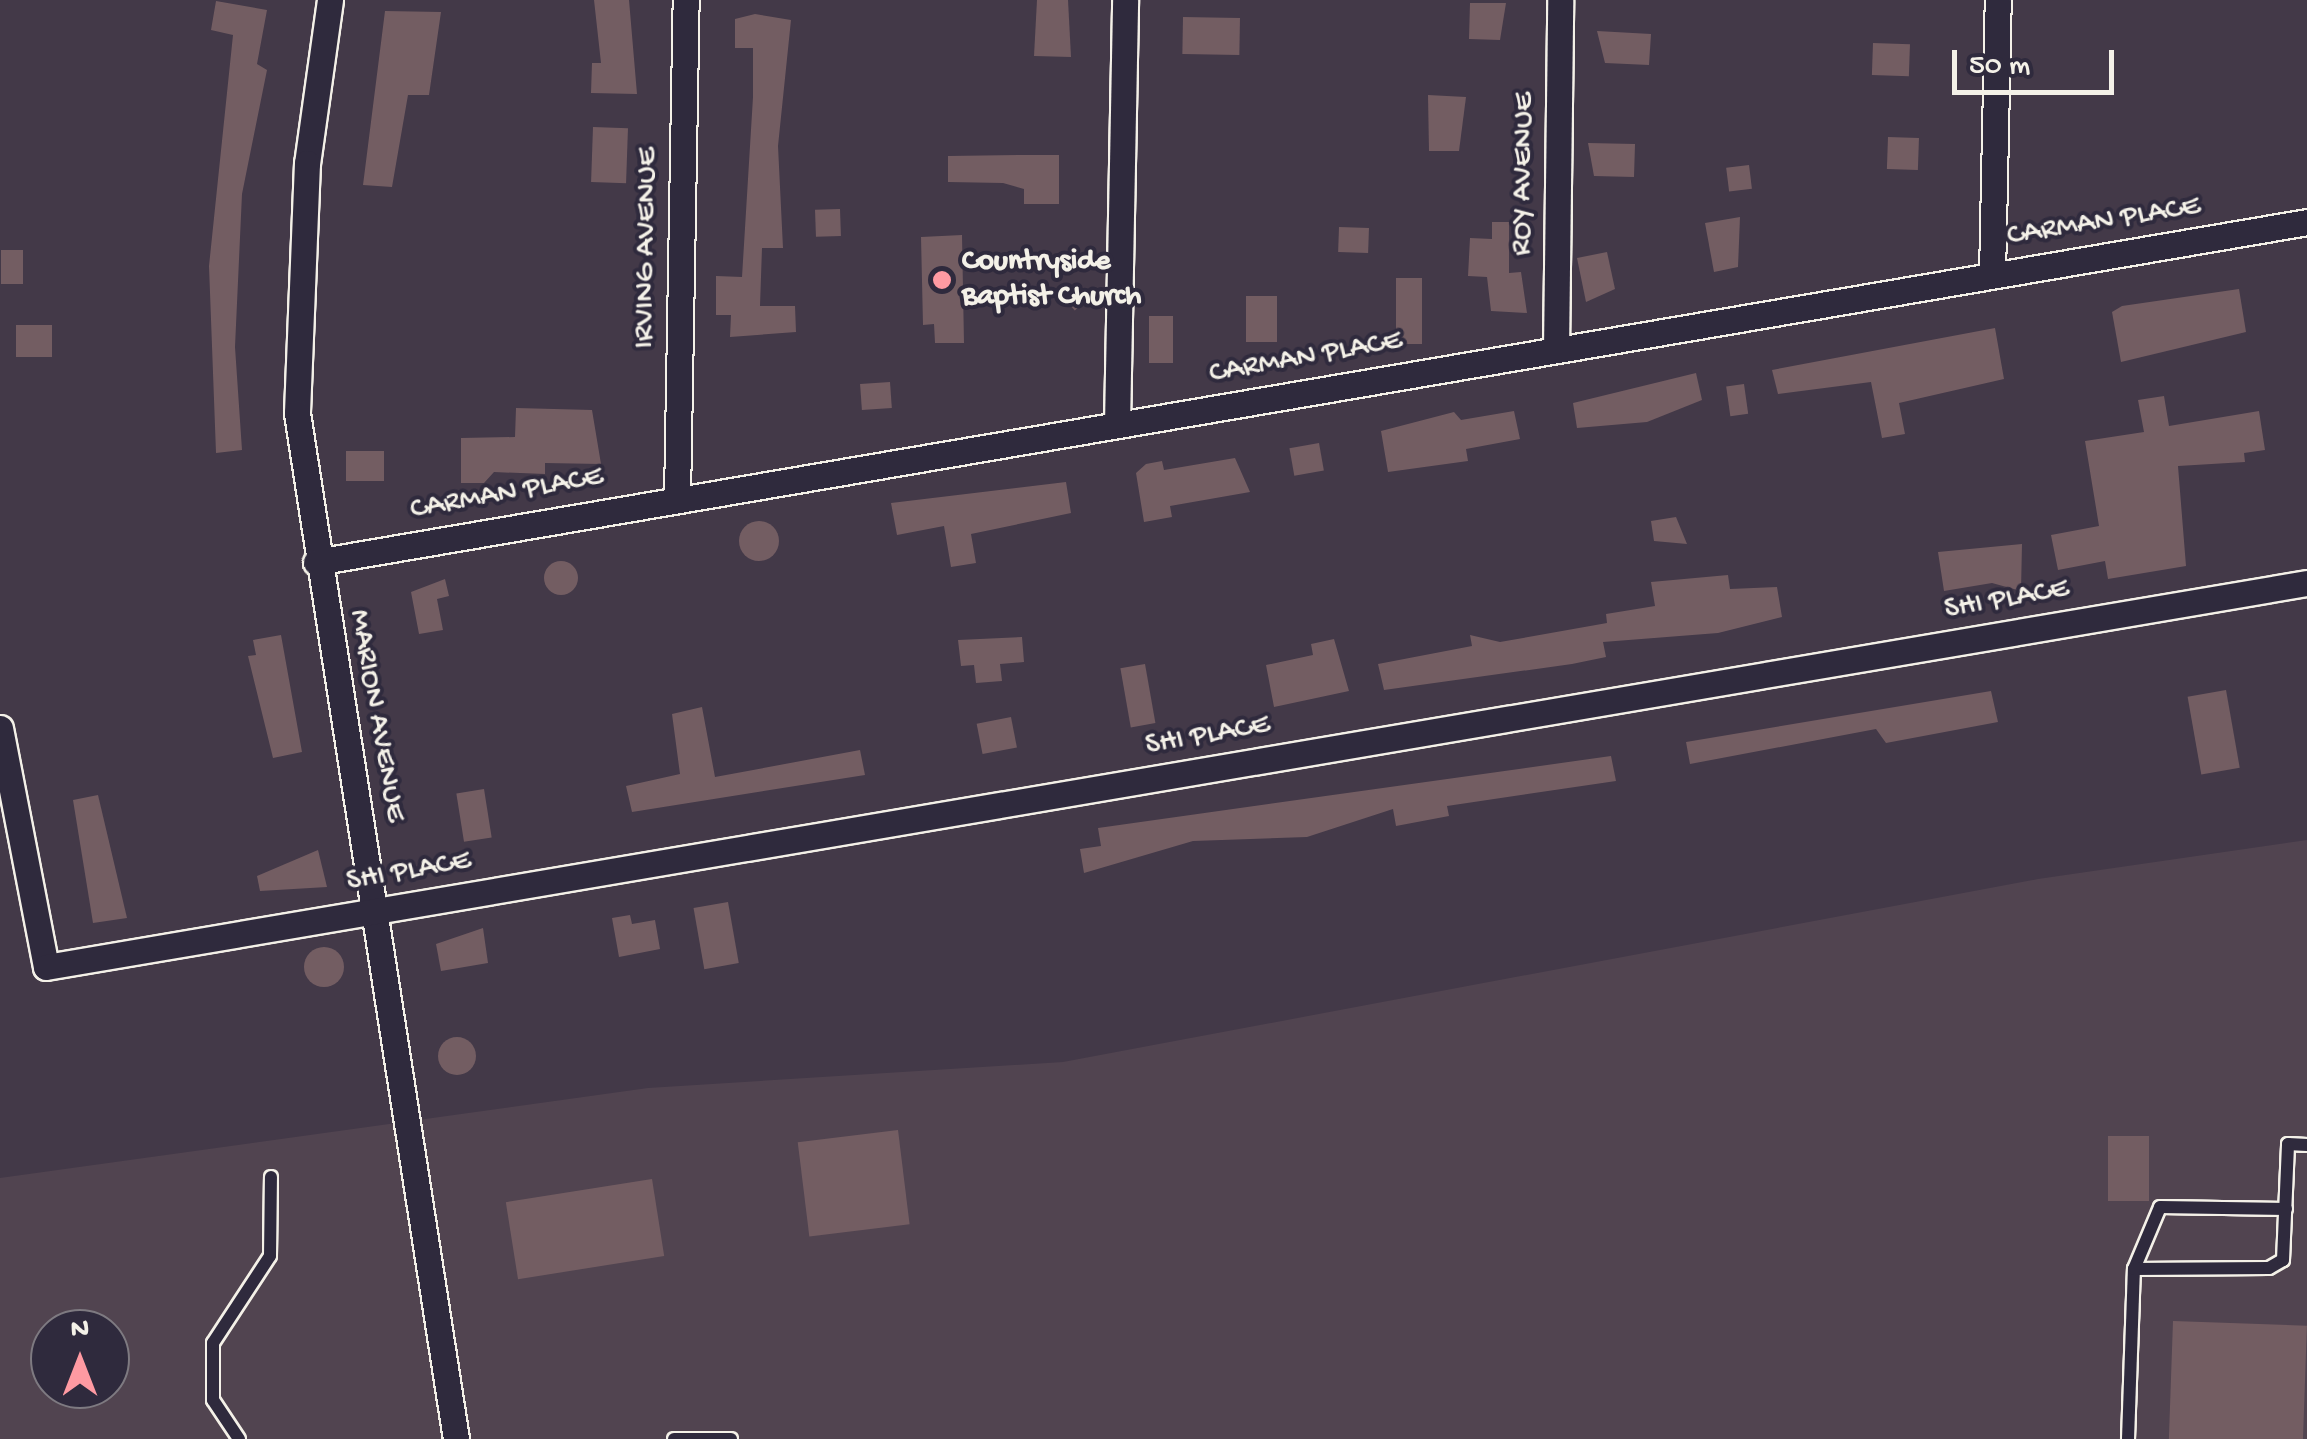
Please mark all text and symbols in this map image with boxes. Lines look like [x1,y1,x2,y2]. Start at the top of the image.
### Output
scale bar [1957,30,2120,92]
text: 50 m [1969,50,2030,85]
street label: ROY AVENUE [1506,92,1544,256]
street label: IRVING AVENUE [628,147,668,349]
street label: CARMAN PLACE [2005,190,2203,256]
place label: Countryside Baptist Church [962,245,1141,316]
marker: Countryside Baptist Church [931,269,953,291]
street label: CARMAN PLACE [1207,324,1405,394]
street label: CARMAN PLACE [408,460,606,530]
street label: SHI PLACE [1942,572,2072,630]
street label: MARION AVENUE [339,607,411,825]
street label: SHI PLACE [1143,708,1273,766]
street label: SHI PLACE [344,844,474,902]
north arrow [30,1309,130,1409]
text: N [71,1314,89,1347]

